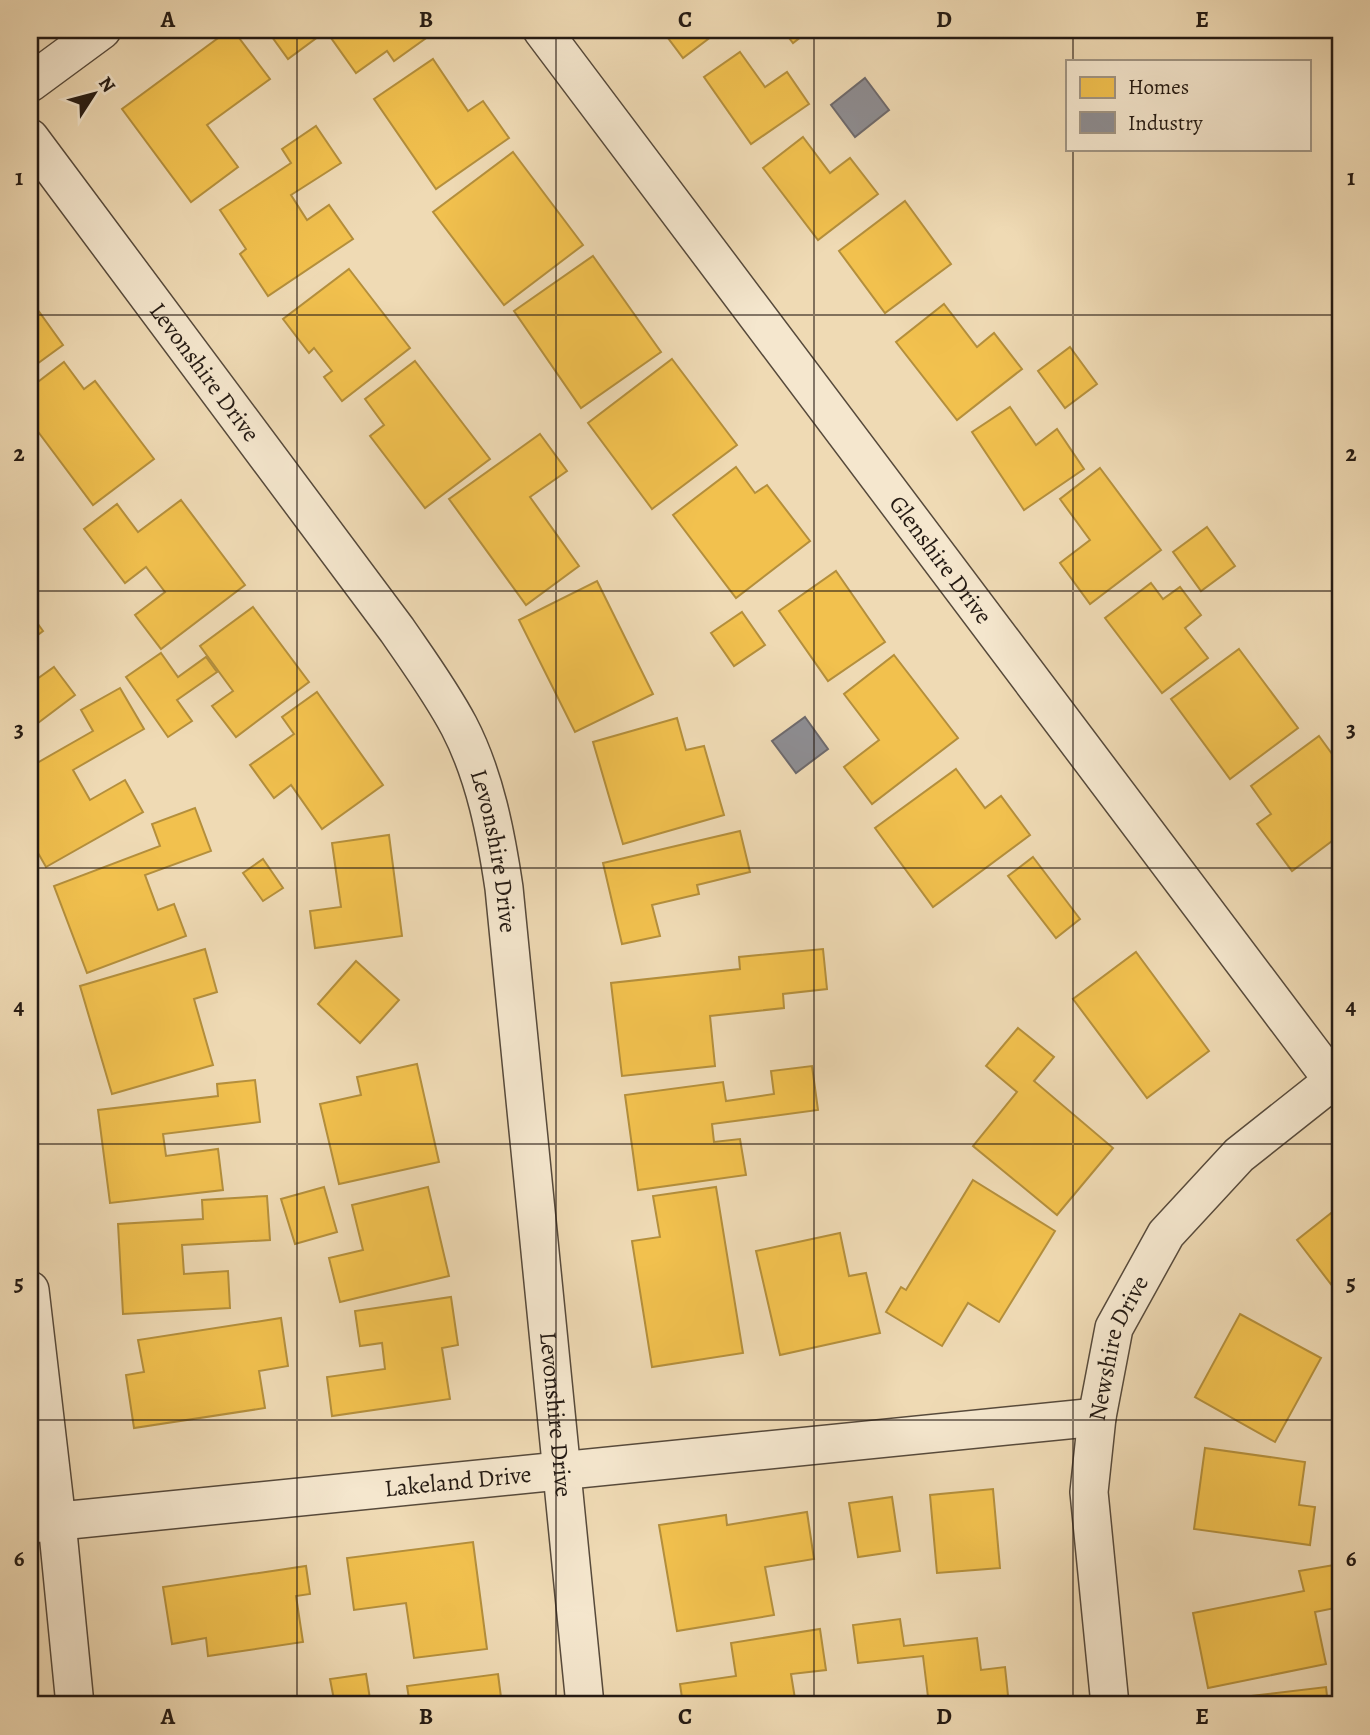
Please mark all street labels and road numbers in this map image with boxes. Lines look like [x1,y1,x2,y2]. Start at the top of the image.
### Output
street label: Levonshire Drive [142,296,267,448]
street label: Glenshire Drive [882,489,1000,631]
street label: Levonshire Drive [463,765,524,934]
street label: Newshire Drive [1081,1270,1156,1423]
street label: Levonshire Drive [532,1330,580,1499]
street label: Lakeland Drive [383,1458,533,1504]

